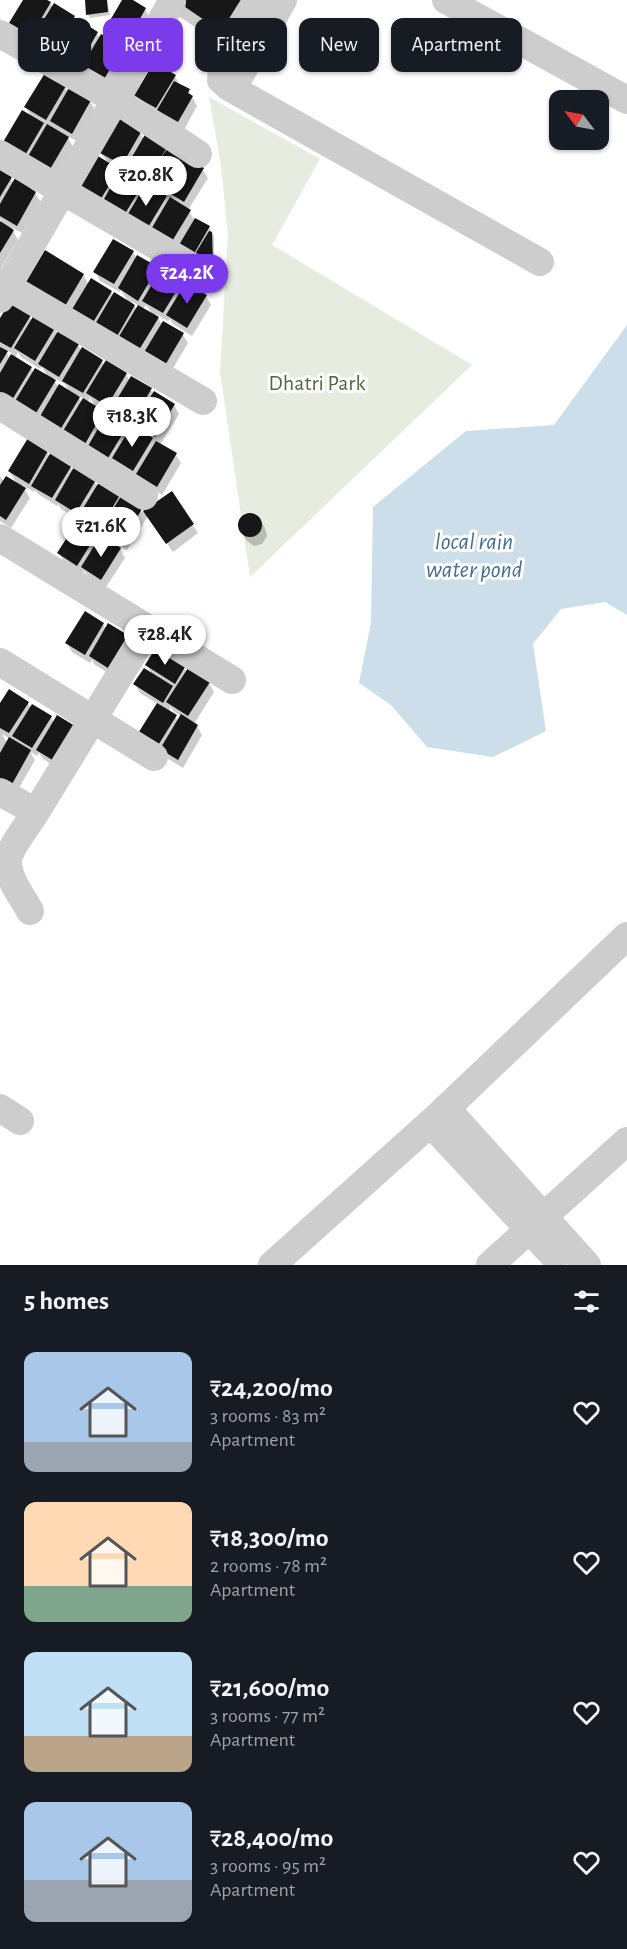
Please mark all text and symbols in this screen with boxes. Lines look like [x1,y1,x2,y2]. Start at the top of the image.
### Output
chip: Buy [18,18,91,72]
chip: Rent [103,18,183,72]
chip: Filters [195,18,287,72]
chip: New [299,18,379,72]
chip: Apartment [391,18,522,72]
north arrow [549,90,609,150]
map controls [549,90,609,150]
pin: ₹20.8K [97,156,195,207]
text: ₹20.8K [119,165,173,185]
pin: ₹24.2K [138,254,236,305]
text: ₹24.2K [160,263,214,283]
park label: Dhatri Park [269,372,365,394]
pin: ₹18.3K [83,397,181,448]
text: ₹18.3K [107,406,157,426]
pin: ₹21.6K [52,507,150,558]
text: ₹21.6K [76,516,126,536]
water label: local rain water pond [426,530,523,582]
pin: ₹28.4K [116,615,214,666]
text: ₹28.4K [138,624,192,644]
icon: filters [570,1285,603,1318]
text: 5 homes [24,1288,109,1314]
text: ₹24,200/mo [210,1375,333,1401]
icon: home [72,1376,144,1448]
icon: heart [570,1396,603,1429]
text: 3 rooms · 83 m² [210,1406,326,1426]
text: Apartment [210,1430,295,1450]
text: ₹18,300/mo [210,1525,329,1551]
icon: home [72,1526,144,1598]
icon: heart [570,1546,603,1579]
text: 2 rooms · 78 m² [210,1556,327,1576]
text: Apartment [210,1580,295,1600]
text: ₹21,600/mo [210,1675,329,1701]
icon: home [72,1676,144,1748]
icon: heart [570,1696,603,1729]
text: 3 rooms · 77 m² [210,1706,325,1726]
text: Apartment [210,1730,295,1750]
text: ₹28,400/mo [210,1825,333,1851]
icon: home [72,1826,144,1898]
icon: heart [570,1846,603,1879]
text: 3 rooms · 95 m² [210,1856,326,1876]
text: Apartment [210,1880,295,1900]

